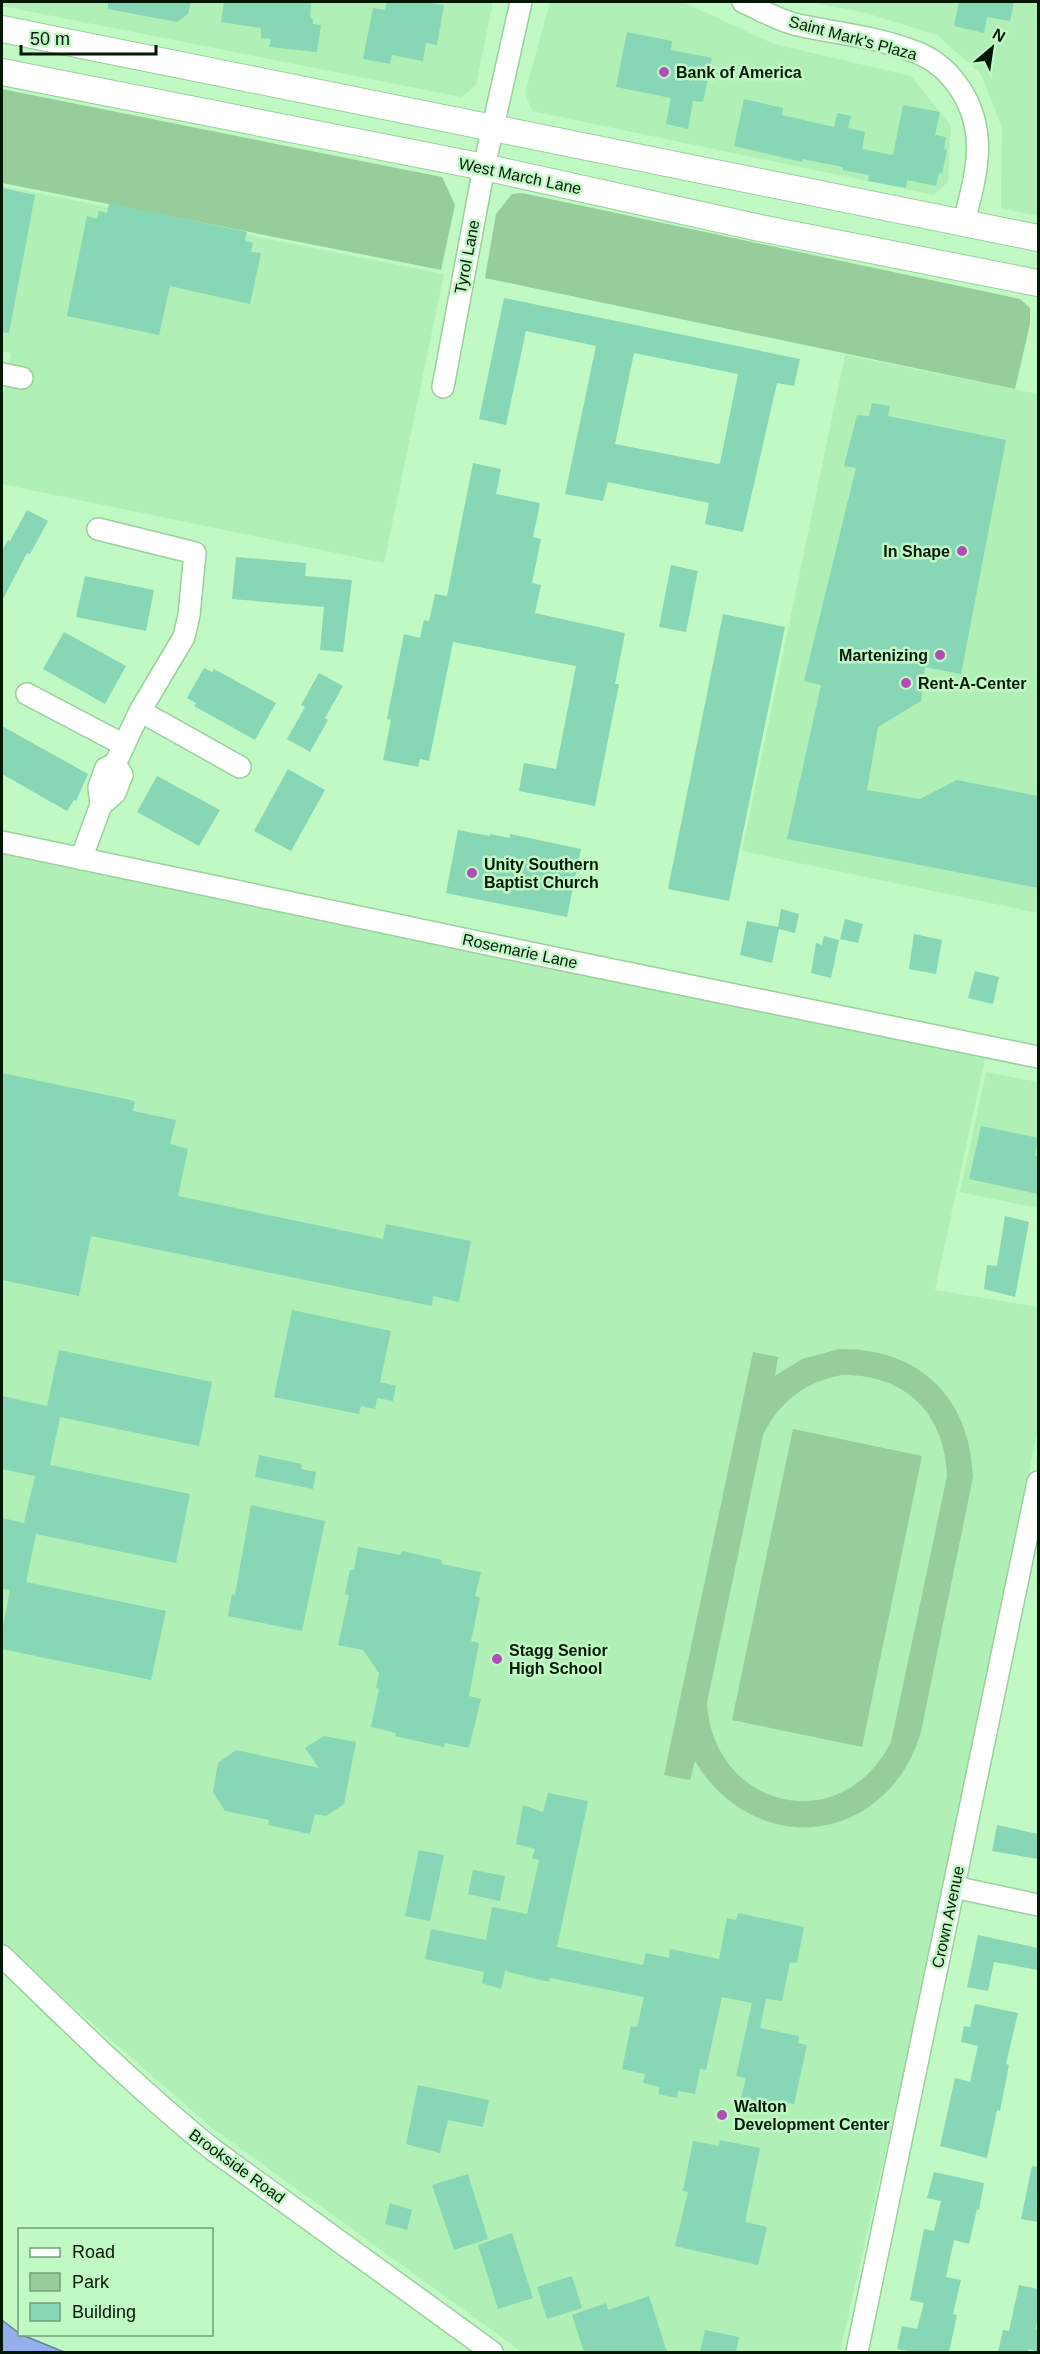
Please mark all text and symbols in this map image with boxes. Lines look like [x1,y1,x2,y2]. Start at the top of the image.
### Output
street label: Saint Mark's Plaza [787,13,919,63]
scale bar [21,18,156,56]
north arrow [962,18,1022,78]
text: N [990,25,1008,46]
text: 50 m [30,29,70,49]
place label: Bank of America [676,64,802,81]
marker: Bank of America [657,65,671,79]
street label: West March Lane [457,155,583,197]
street label: Tyrol Lane [452,219,482,295]
place label: In Shape [883,543,950,560]
marker: In Shape [955,544,969,558]
place label: Martenizing [839,647,928,664]
marker: Martenizing [933,648,947,662]
place label: Rent-A-Center [918,675,1026,692]
marker: Rent-A-Center [899,676,913,690]
place label: Unity Southern Baptist Church [484,856,599,891]
marker: Unity Southern Baptist Church [465,866,479,880]
street label: Rosemarie Lane [461,930,579,972]
place label: Stagg Senior High School [509,1642,608,1677]
marker: Stagg Senior High School [490,1652,504,1666]
street label: Crown Avenue [929,1864,967,1970]
place label: Walton Development Center [734,2098,890,2133]
marker: Walton Development Center [715,2108,729,2122]
street label: Brookside Road [186,2126,288,2206]
legend [18,2228,213,2336]
text: Road [72,2242,115,2262]
text: Park [72,2272,110,2292]
text: Building [72,2302,136,2322]

